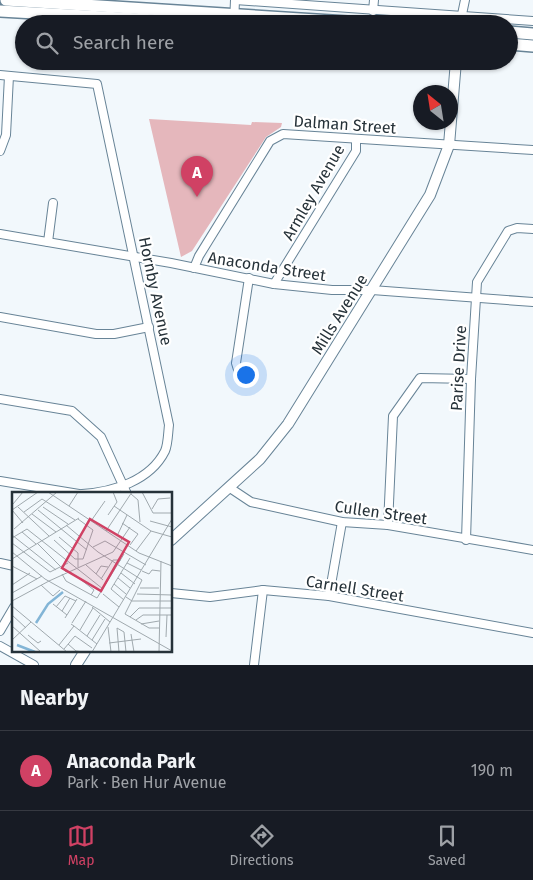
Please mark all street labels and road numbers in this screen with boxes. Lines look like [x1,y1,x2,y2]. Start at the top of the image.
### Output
street label: Dalman Street [293,111,397,138]
street label: Armley Avenue [278,141,349,244]
street label: Hornby Avenue [135,235,176,347]
street label: Anaconda Street [207,248,328,285]
street label: Mills Avenue [307,271,372,358]
street label: Parise Drive [447,325,470,411]
street label: Cullen Street [334,497,429,528]
street label: Carnell Street [305,571,405,606]

